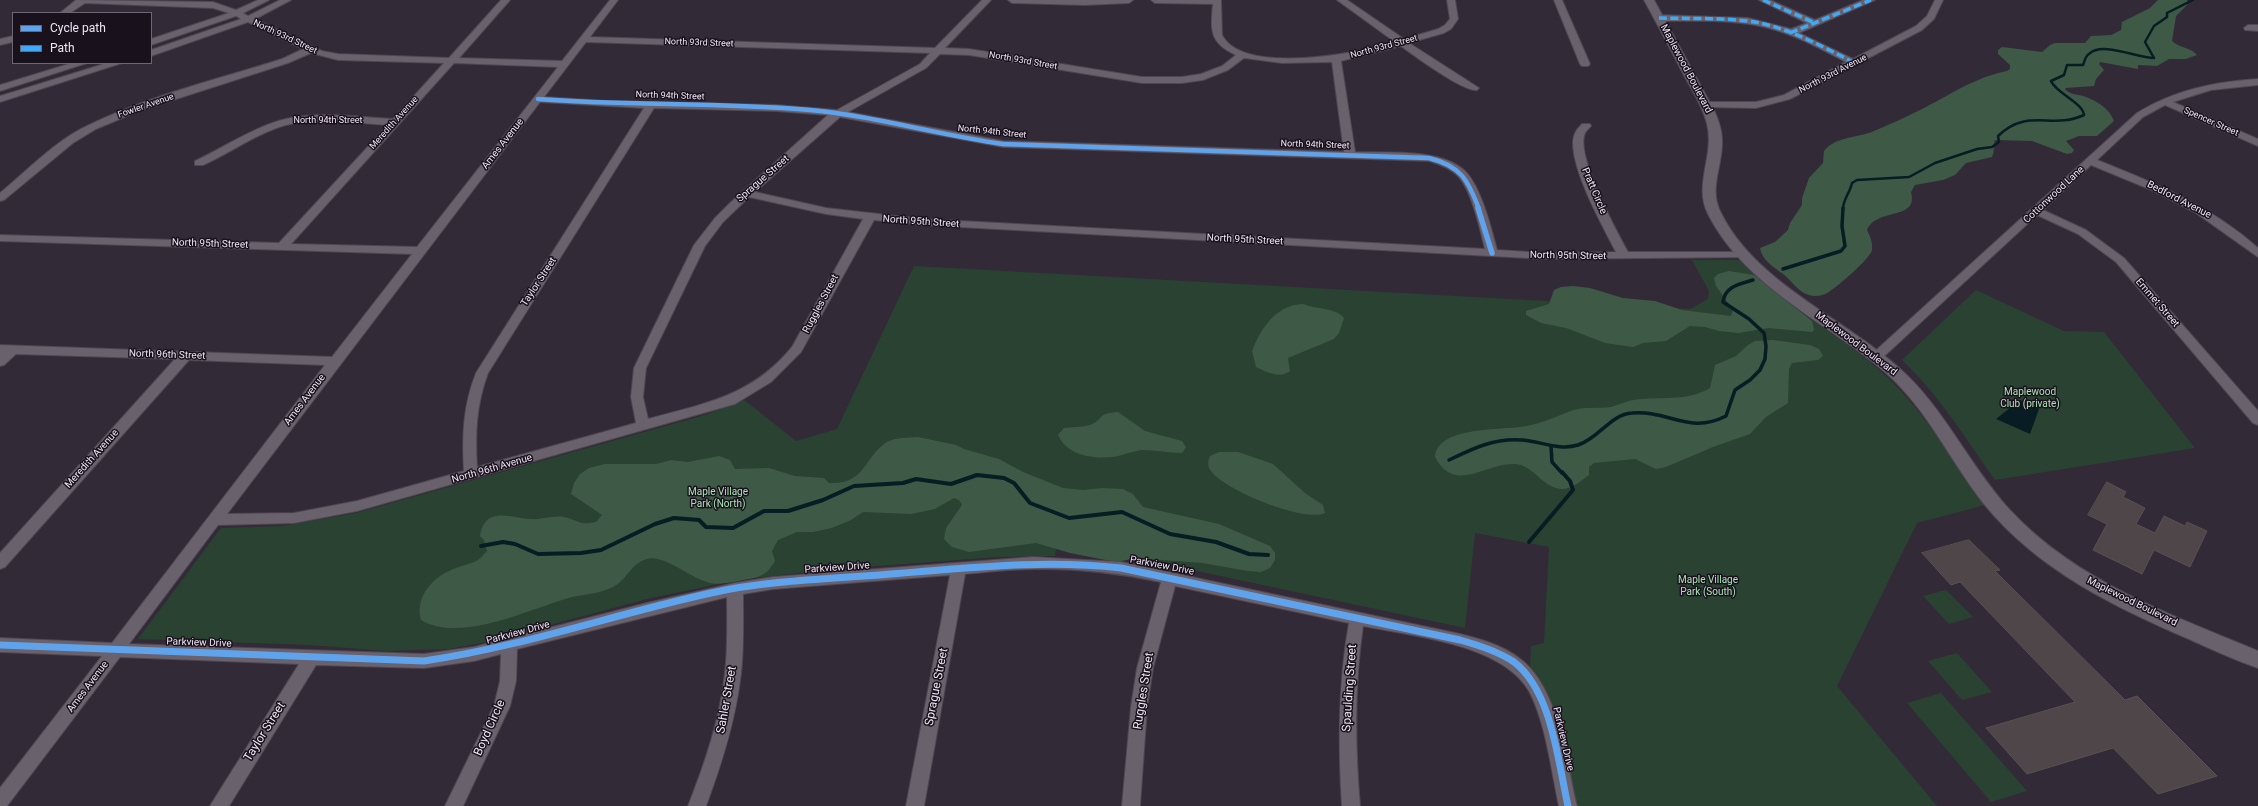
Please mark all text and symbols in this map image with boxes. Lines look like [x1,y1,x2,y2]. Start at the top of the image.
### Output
legend [12,12,152,64]
street label: North 93rd Street [251,18,319,56]
text: Cycle path [50,21,106,35]
street label: Maplewood Boulevard [1658,23,1714,115]
street label: North 93rd Street [1349,33,1419,61]
street label: North 93rd Street [664,36,734,50]
text: Path [50,41,75,55]
street label: North 93rd Street [988,50,1058,72]
street label: North 93rd Avenue [1797,52,1869,96]
street label: North 94th Street [635,89,705,103]
street label: Fowler Avenue [117,91,175,121]
street label: Meredith Avenue [368,94,420,152]
street label: Spencer Street [2182,105,2240,139]
street label: North 94th Street [294,116,362,126]
street label: Ames Avenue [480,116,526,172]
street label: North 94th Street [957,123,1027,141]
street label: North 94th Street [1280,138,1350,152]
street label: Sprague Street [734,153,792,205]
street label: Cottonwood Lane [2021,164,2087,226]
street label: Pratt Circle [1579,166,1609,216]
street label: Bedford Avenue [2145,179,2213,221]
street label: North 95th Street [882,213,960,231]
street label: North 95th Street [1206,232,1284,248]
street label: North 95th Street [172,237,248,251]
street label: North 95th Street [1530,249,1606,263]
street label: Taylor Street [519,255,559,309]
street label: Ruggles Street [801,273,841,335]
street label: Emmet Street [2133,276,2181,330]
street label: Maplewood Boulevard [1813,309,1899,379]
street label: North 96th Street [129,348,205,362]
street label: Ames Avenue [282,372,328,428]
park label: Maplewood Club (private) [2000,386,2060,410]
street label: Meredith Avenue [63,427,121,491]
street label: North 96th Avenue [450,452,534,486]
park label: Maple Village Park (North) [688,486,748,510]
street label: Parkview Drive [1129,554,1195,578]
street label: Parkview Drive [804,560,870,576]
park label: Maple Village Park (South) [1678,574,1738,598]
street label: Maplewood Boulevard [2085,575,2179,629]
street label: Parkview Drive [485,619,551,647]
street label: Parkview Drive [166,636,232,650]
street label: Spaulding Street [1340,644,1360,732]
street label: Sprague Street [922,647,952,727]
street label: Ruggles Street [1131,652,1157,730]
street label: Ames Avenue [65,659,111,715]
street label: Sahler Street [714,665,740,735]
street label: Boyd Circle [471,698,509,758]
street label: Taylor Street [241,700,289,764]
street label: Parkview Drive [1550,706,1576,772]

